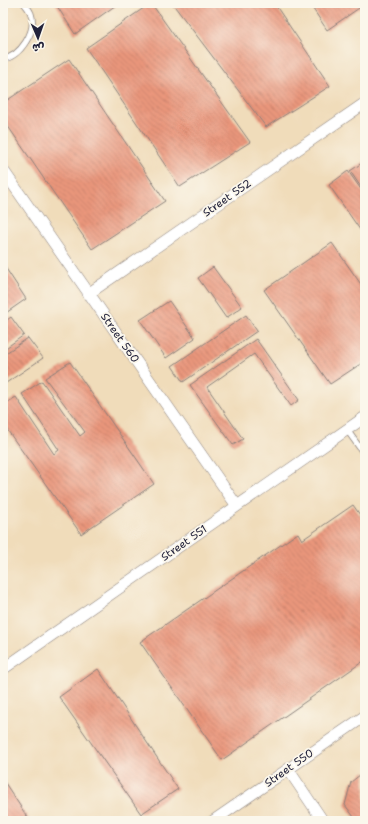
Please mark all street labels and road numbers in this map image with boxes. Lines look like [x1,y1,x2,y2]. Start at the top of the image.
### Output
street label: Street 552 [200,176,254,220]
street label: Street 560 [97,310,143,366]
street label: Street 551 [158,522,210,564]
street label: Street 550 [261,746,317,790]

